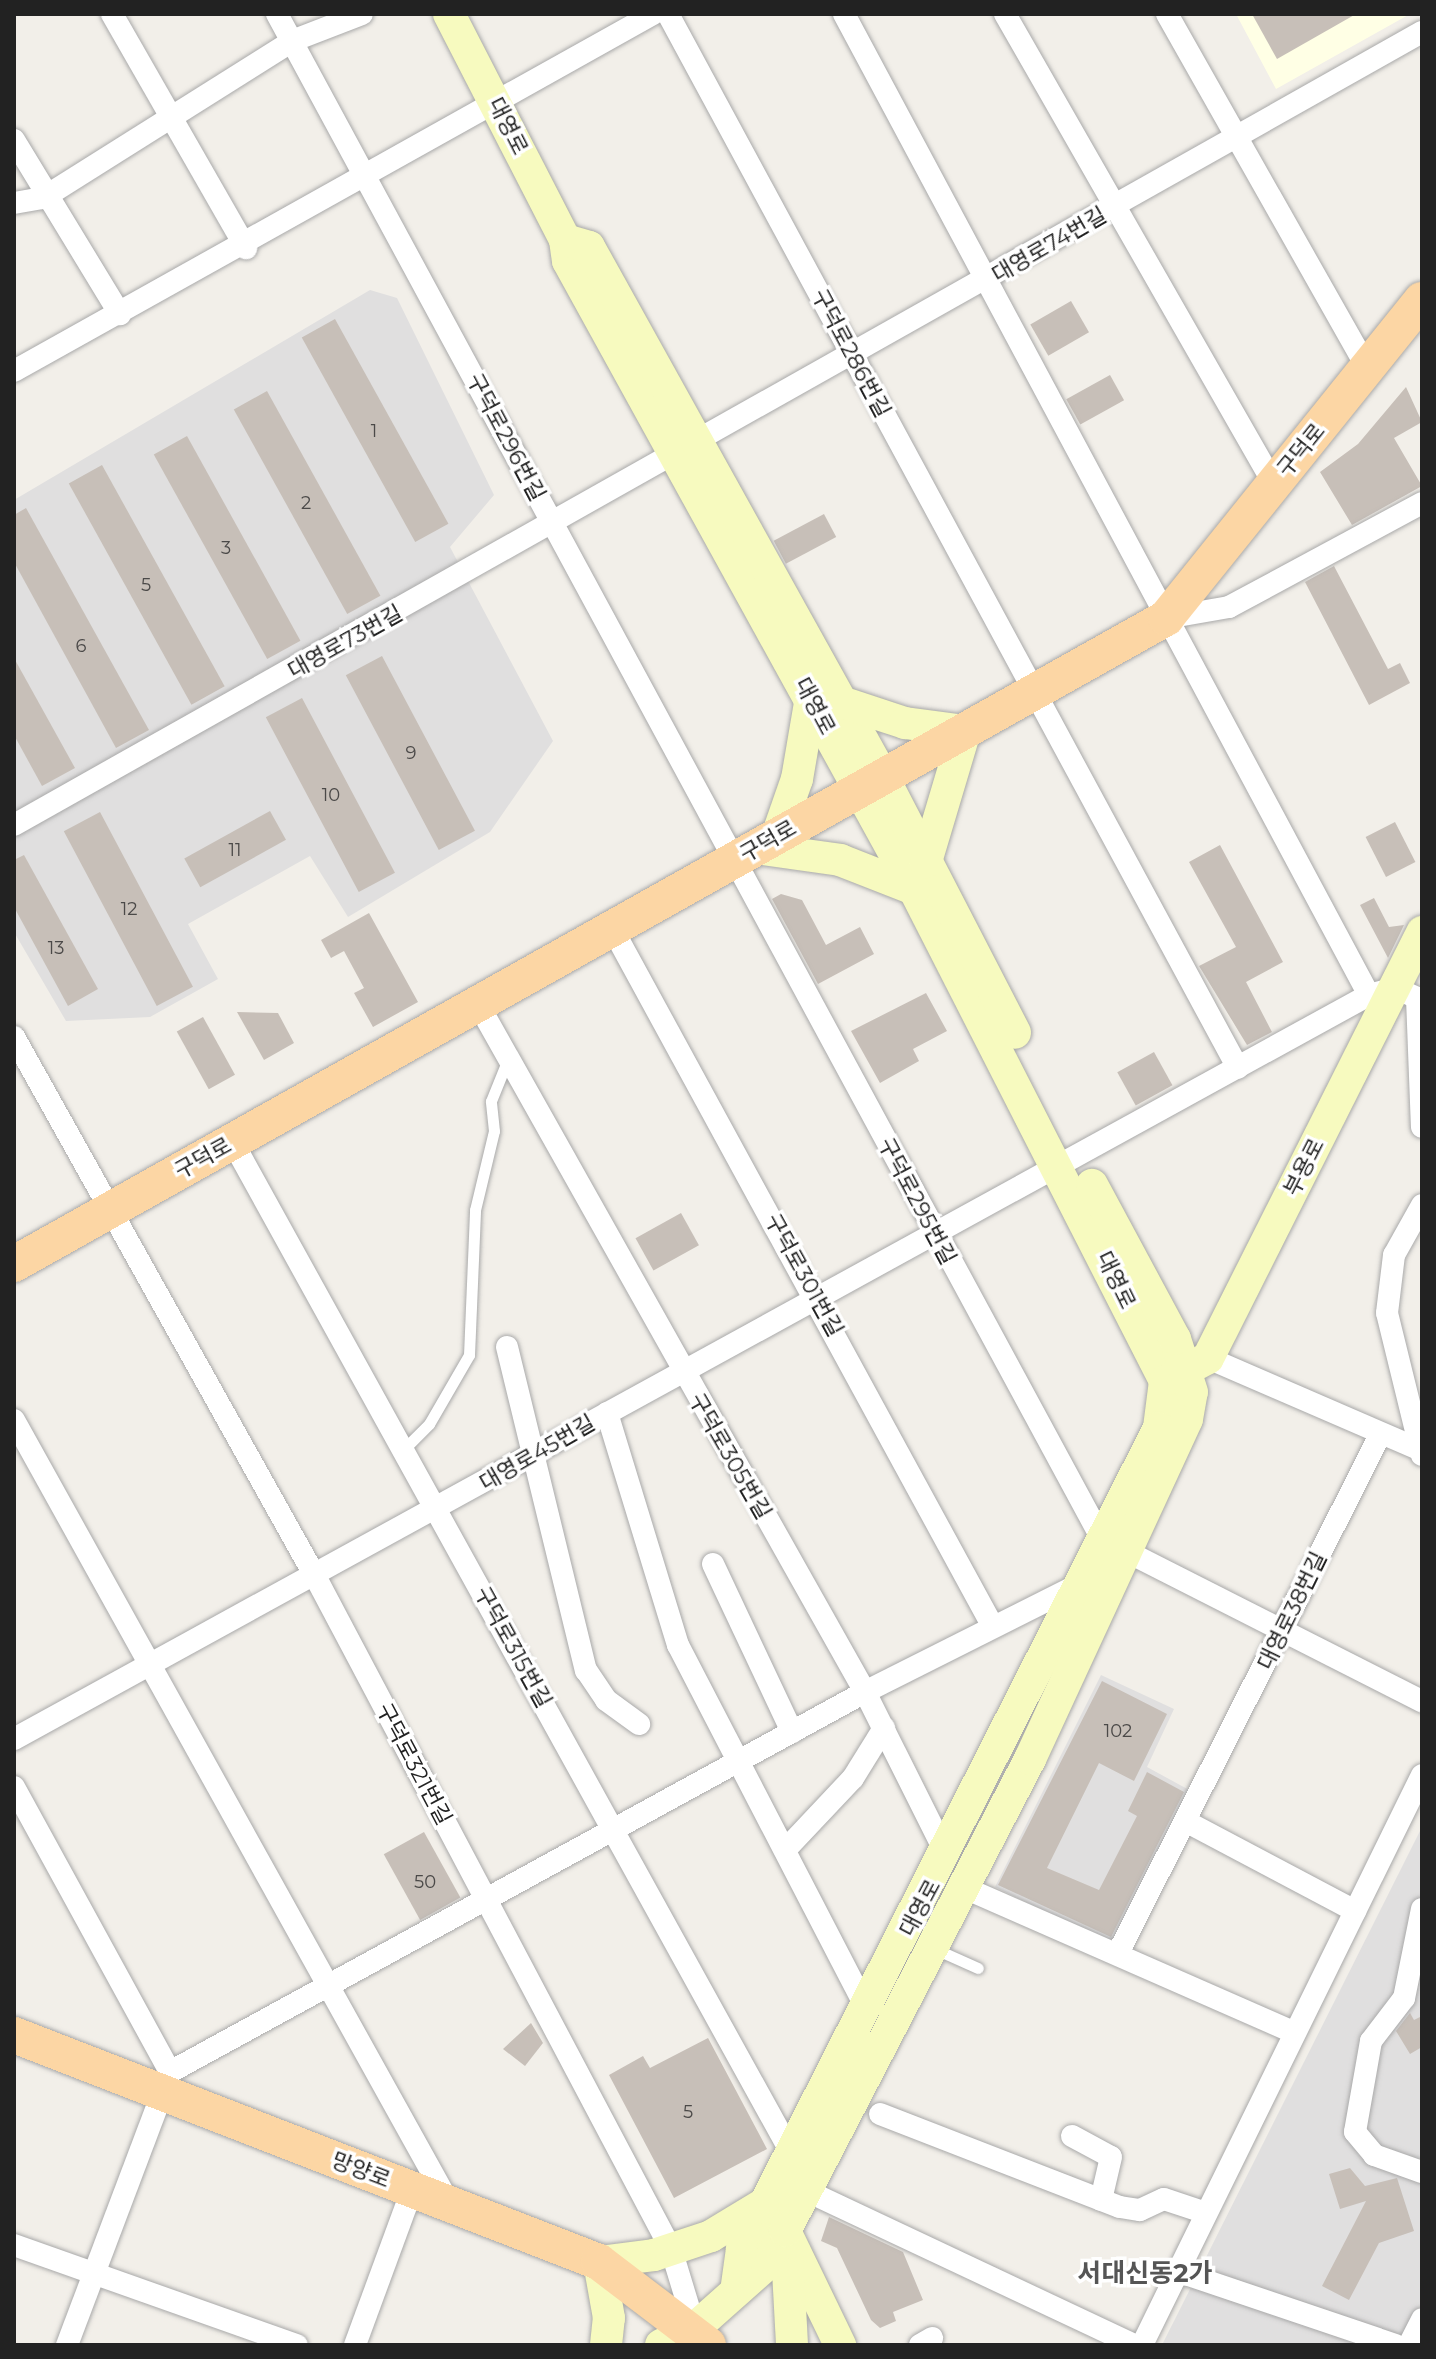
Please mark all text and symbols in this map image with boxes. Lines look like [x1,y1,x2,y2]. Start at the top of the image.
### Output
street label: 대영로 [482,93,534,159]
street label: 대영로74번길 [987,202,1111,288]
street label: 구덕로286번길 [806,284,896,422]
street label: 구덕로296번길 [461,369,551,505]
street label: 구덕로 [1272,418,1330,482]
house number: 1 [371,420,377,442]
house number: 2 [301,492,311,514]
house number: 3 [221,537,231,559]
house number: 5 [141,574,151,596]
street label: 대영로73번길 [283,600,407,684]
house number: 6 [76,635,86,657]
street label: 대영로 [789,673,841,739]
house number: 9 [406,742,416,764]
house number: 10 [322,784,340,806]
street label: 구덕로 [735,814,801,868]
house number: 11 [229,839,241,861]
house number: 12 [121,898,137,920]
house number: 13 [48,937,64,959]
street label: 구덕로 [170,1132,236,1184]
street label: 구덕로295번길 [873,1133,961,1269]
street label: 부용로 [1278,1134,1330,1200]
street label: 구덕로301번길 [759,1209,849,1341]
street label: 대영로 [1091,1247,1141,1313]
street label: 구덕로305번길 [683,1389,777,1523]
street label: 대영로45번길 [475,1410,599,1496]
street label: 대영로38번길 [1252,1548,1332,1674]
street label: 구덕로315번길 [469,1582,557,1712]
street label: 구덕로321번길 [371,1699,457,1829]
house number: 102 [1104,1720,1132,1742]
house number: 50 [414,1871,436,1893]
street label: 대영로 [894,1875,946,1941]
house number: 5 [683,2101,693,2123]
street label: 망양로 [328,2147,394,2193]
district label: 서대신동2가 [1078,2258,1212,2290]

